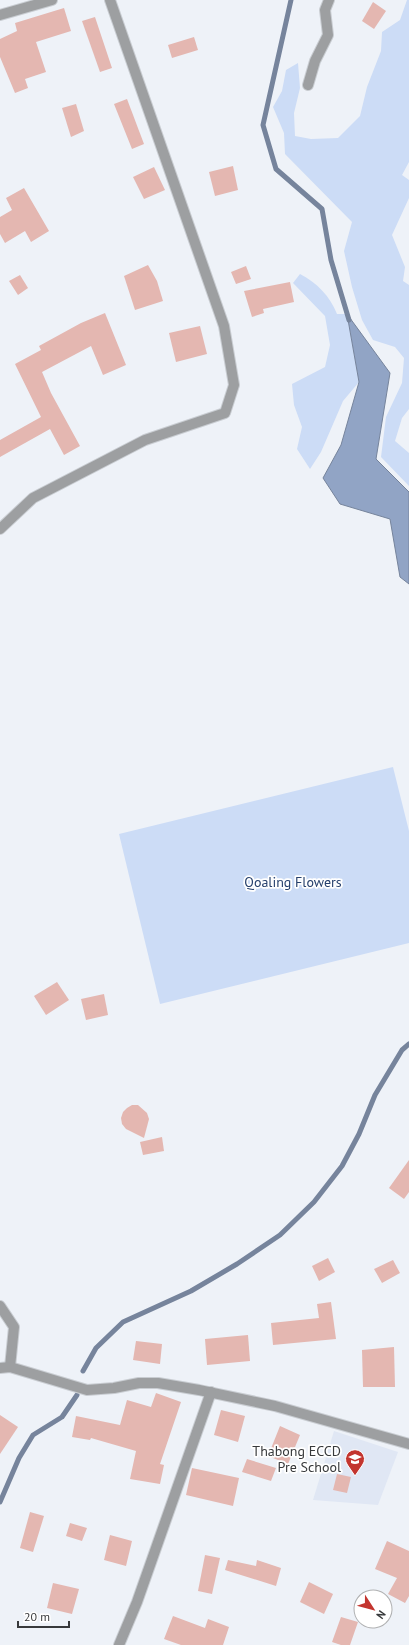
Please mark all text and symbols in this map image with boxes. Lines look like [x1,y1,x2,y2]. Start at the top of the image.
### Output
park label: Qoaling Flowers [244,873,342,891]
place label: Thabong ECCD Pre School [252,1442,341,1476]
school or university icon: Thabong ECCD Pre School [344,1448,366,1476]
north arrow [353,1589,393,1629]
scale bar [18,1603,69,1629]
text: N [373,1608,389,1622]
text: 20 m [24,1609,50,1624]

